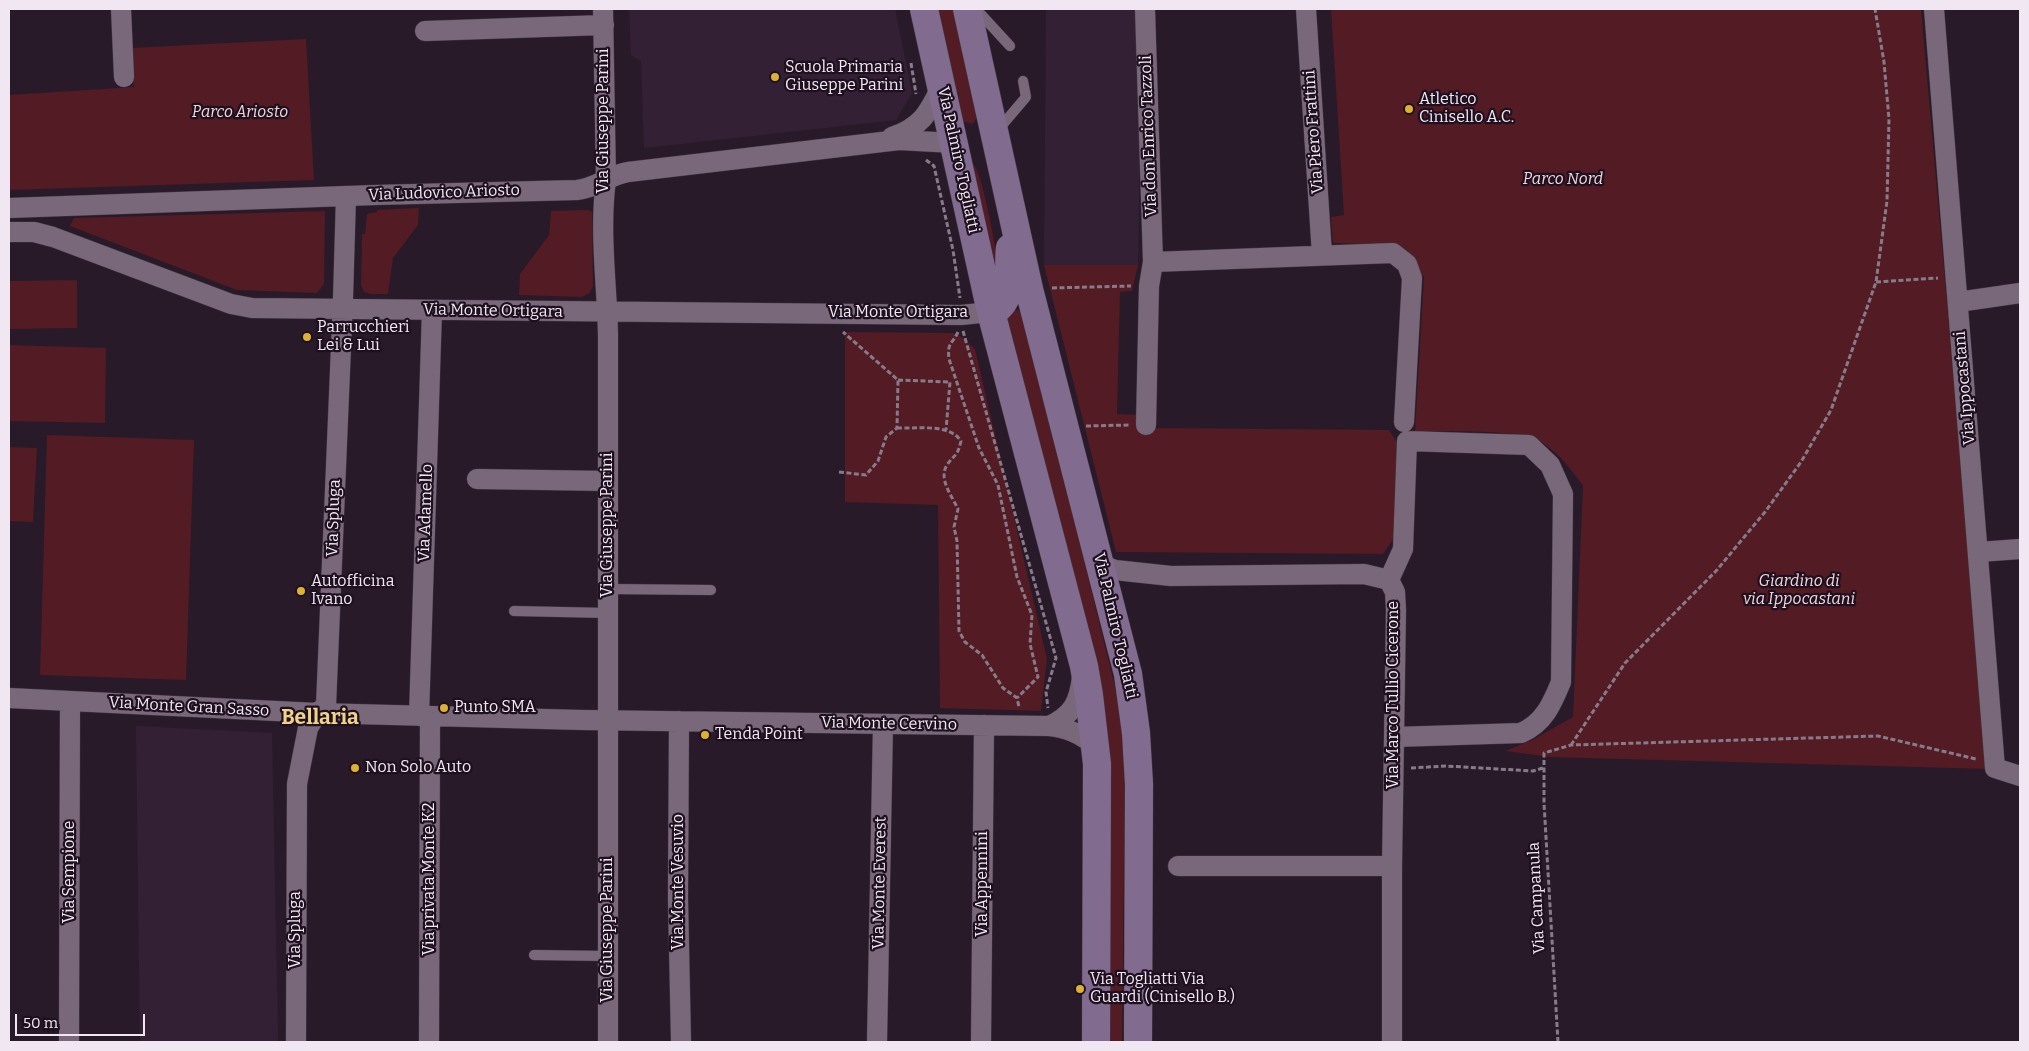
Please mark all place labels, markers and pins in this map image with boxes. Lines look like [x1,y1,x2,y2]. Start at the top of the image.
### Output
place label: Scuola Primaria Giuseppe Parini [785,58,903,96]
marker: Scuola Primaria Giuseppe Parini [769,71,781,83]
place label: Atletico Cinisello A.C. [1419,90,1514,128]
marker: Atletico Cinisello A.C. [1403,103,1415,115]
place label: Parrucchieri Lei & Lui [317,318,410,356]
marker: Parrucchieri Lei & Lui [301,331,313,343]
place label: Autofficina Ivano [311,572,394,610]
marker: Autofficina Ivano [295,585,307,597]
place label: Punto SMA [454,698,536,718]
marker: Punto SMA [438,702,450,714]
place label: Tenda Point [715,725,803,745]
marker: Tenda Point [699,729,711,741]
place label: Non Solo Auto [365,758,471,778]
marker: Non Solo Auto [349,762,361,774]
place label: Via Togliatti Via Guardi (Cinisello B.) [1090,970,1235,1008]
marker: Via Togliatti Via Guardi (Cinisello B.) [1074,983,1086,995]

